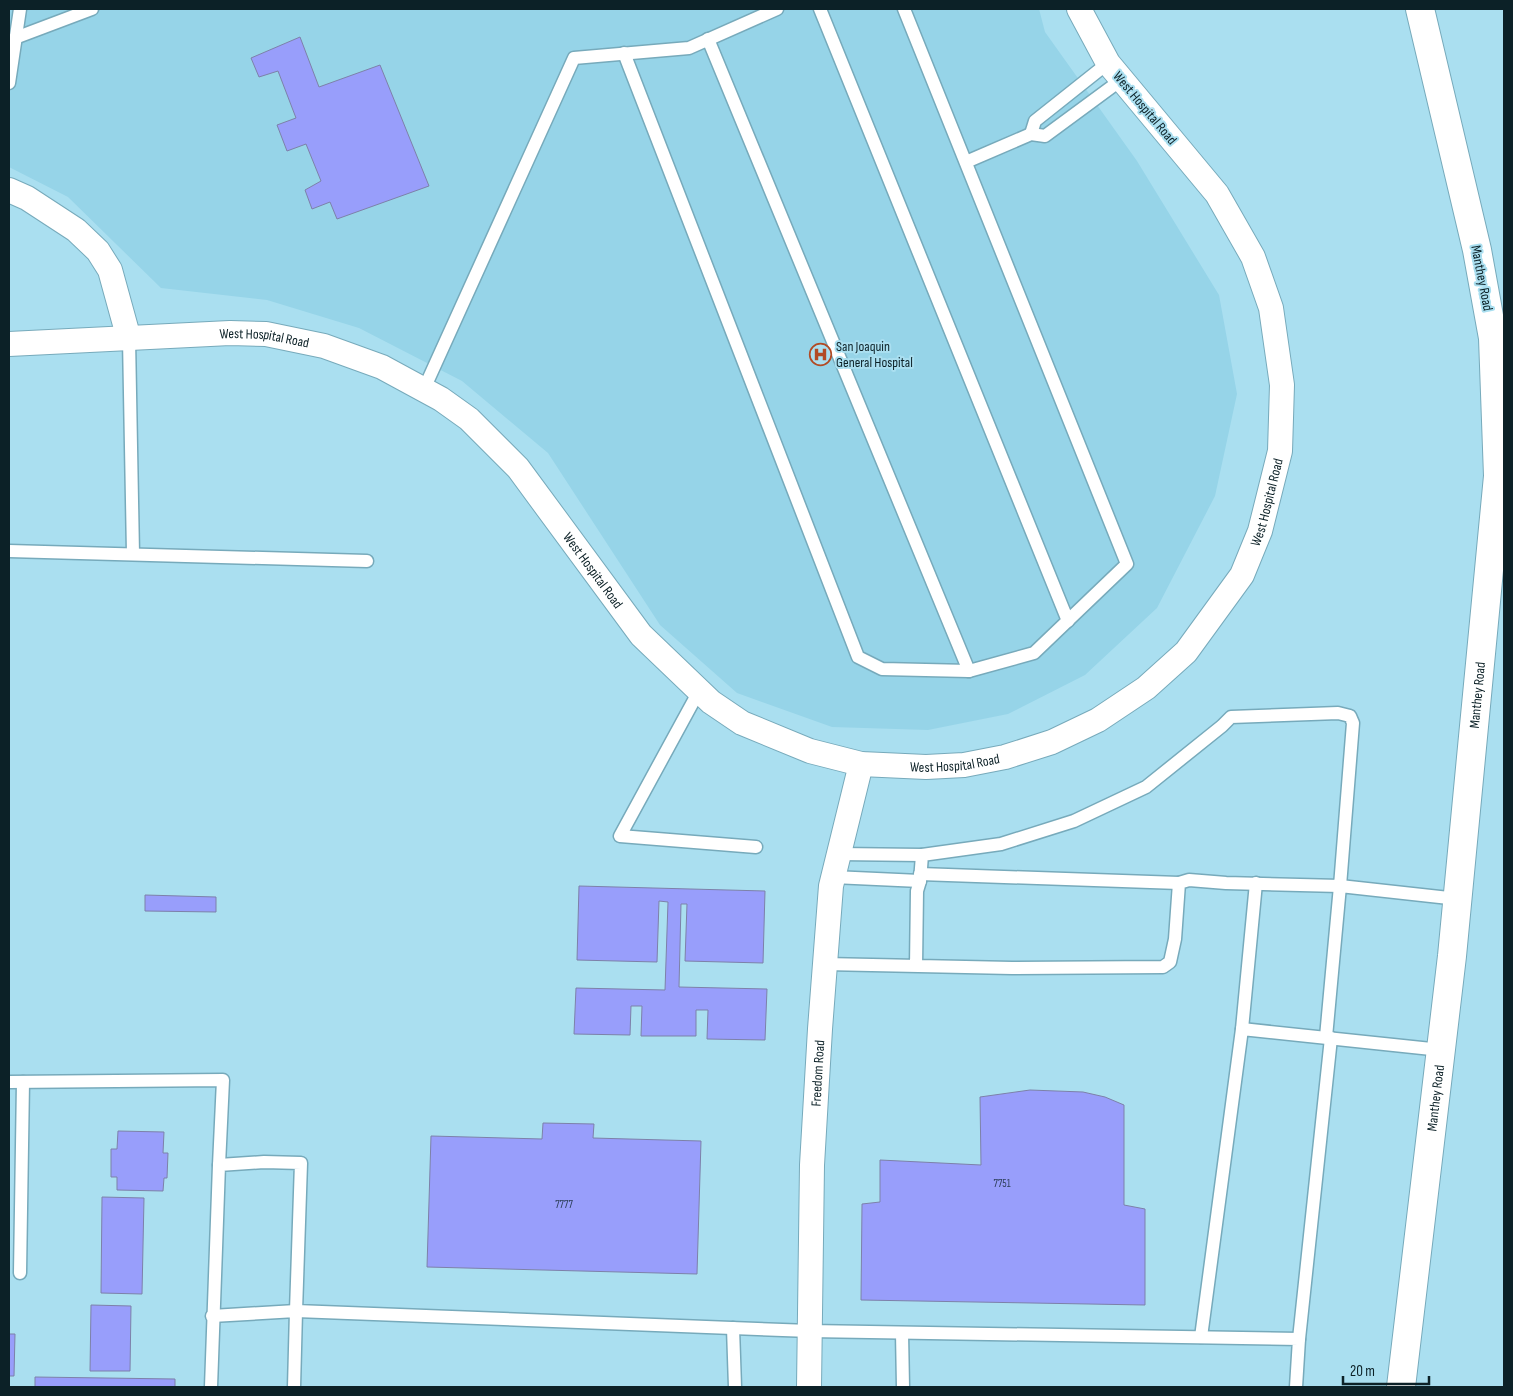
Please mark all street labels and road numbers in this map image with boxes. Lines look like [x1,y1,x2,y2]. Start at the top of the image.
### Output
street label: West Hospital Road [1110,68,1181,148]
street label: Manthey Road [1467,244,1497,312]
street label: West Hospital Road [219,324,311,351]
street label: West Hospital Road [1246,456,1286,549]
street label: West Hospital Road [560,529,627,612]
street label: Manthey Road [1465,661,1489,729]
street label: West Hospital Road [909,750,1001,776]
street label: Freedom Road [807,1039,828,1107]
street label: Manthey Road [1423,1064,1448,1132]

